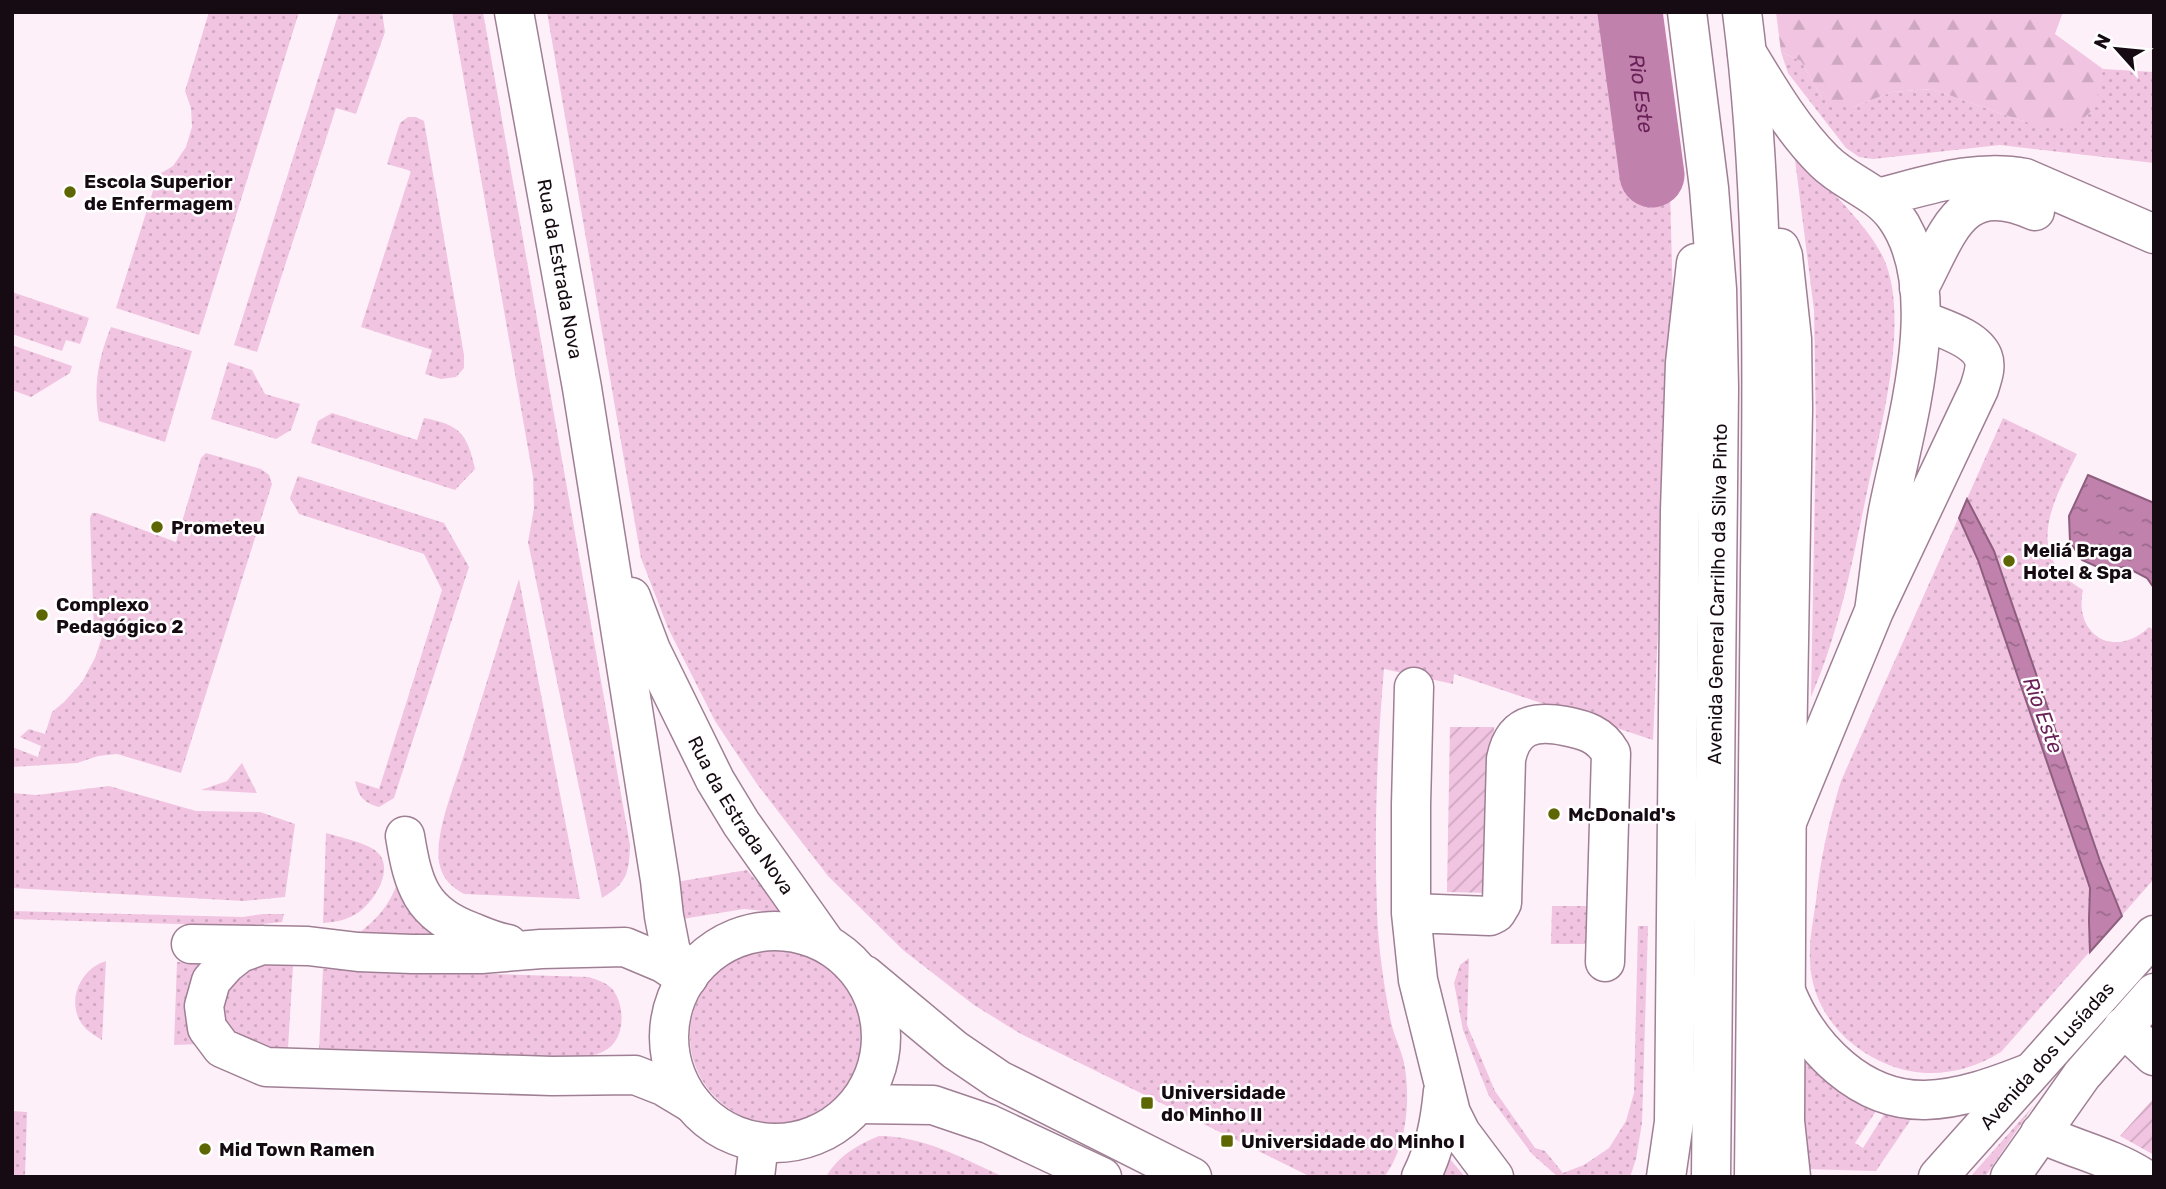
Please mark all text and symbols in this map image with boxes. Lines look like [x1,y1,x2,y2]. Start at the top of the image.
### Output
north arrow [2082,14,2152,84]
text: N [2089,30,2116,53]
water label: Rio Este [1624,52,1659,134]
place label: Escola Superior de Enfermagem [84,170,233,215]
street label: Rua da Estrada Nova [532,177,588,361]
marker: Escola Superior de Enfermagem [62,184,78,200]
street label: Avenida General Carrilho da Silva Pinto [1703,423,1732,765]
place label: Prometeu [171,516,265,539]
marker: Prometeu [149,519,165,535]
place label: Meliá Braga Hotel & Spa [2023,539,2132,584]
marker: Meliá Braga Hotel & Spa [2001,553,2017,569]
place label: Complexo Pedagógico 2 [56,593,184,638]
marker: Complexo Pedagógico 2 [34,607,50,623]
water label: Rio Este [2018,673,2069,757]
street label: Rua da Estrada Nova [683,732,799,899]
place label: McDonald's [1568,803,1676,826]
marker: McDonald's [1546,806,1562,822]
street label: Avenida dos Lusíadas [1975,977,2119,1134]
place label: Universidade do Minho II [1161,1081,1286,1126]
marker: Universidade do Minho II [1139,1095,1155,1111]
place label: Universidade do Minho I [1241,1130,1465,1153]
marker: Universidade do Minho I [1219,1133,1235,1149]
place label: Mid Town Ramen [219,1138,375,1161]
marker: Mid Town Ramen [197,1141,213,1157]

